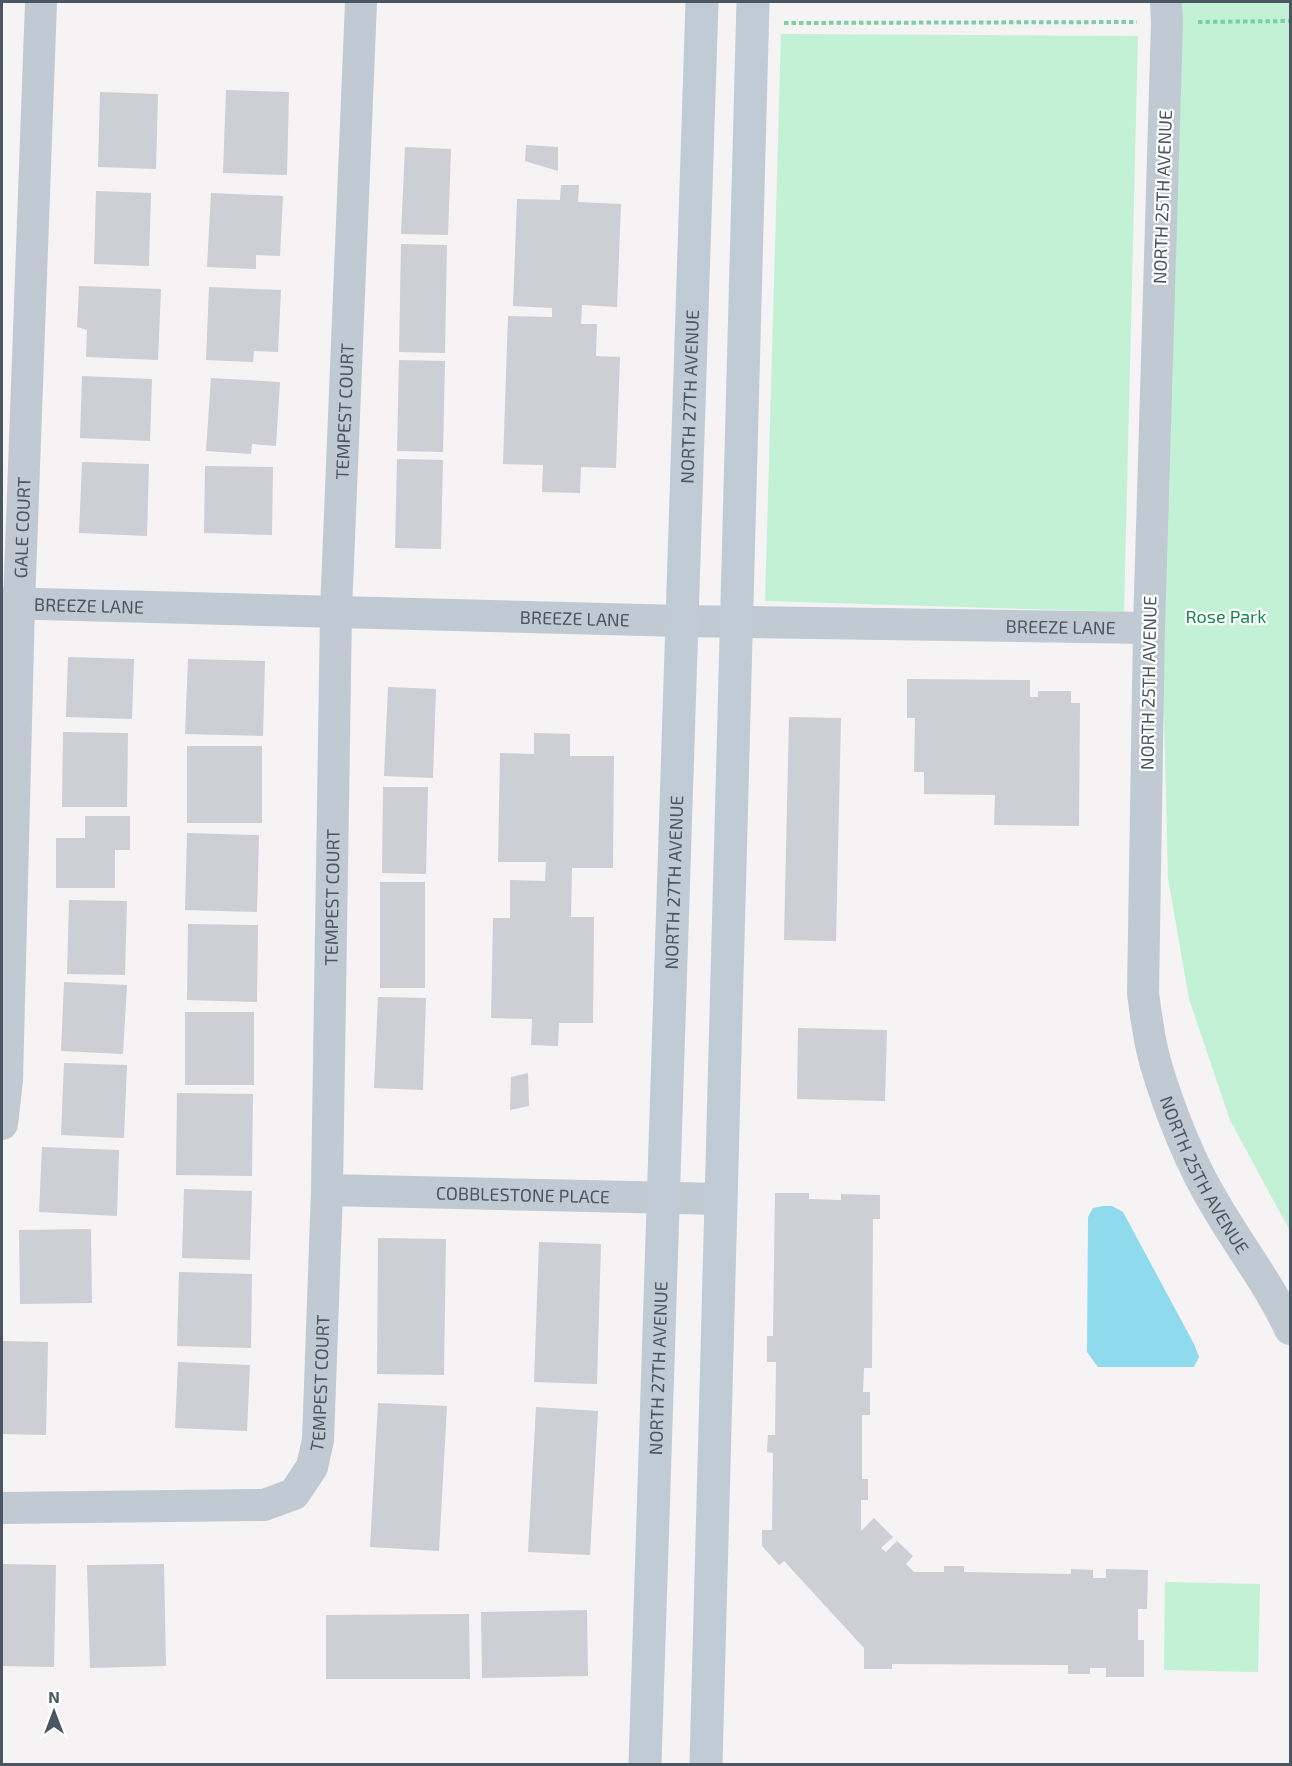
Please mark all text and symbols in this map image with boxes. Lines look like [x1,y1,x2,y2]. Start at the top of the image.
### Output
street label: NORTH 25TH AVENUE [1148,109,1176,285]
street label: NORTH 27TH AVENUE [675,309,703,484]
street label: TEMPEST COURT [330,342,358,480]
street label: GALE COURT [9,476,35,579]
street label: BREEZE LANE [34,593,144,618]
street label: NORTH 25TH AVENUE [1135,596,1161,770]
park label: Rose Park [1186,605,1266,627]
street label: BREEZE LANE [519,606,630,631]
street label: BREEZE LANE [1006,615,1116,639]
street label: NORTH 27TH AVENUE [660,795,687,970]
street label: TEMPEST COURT [319,828,344,966]
street label: NORTH 25TH AVENUE [1156,1093,1254,1258]
street label: COBBLESTONE PLACE [436,1181,610,1207]
street label: NORTH 27TH AVENUE [644,1281,672,1456]
street label: TEMPEST COURT [305,1314,334,1454]
north arrow [24,1682,84,1742]
text: N [48,1687,60,1706]

